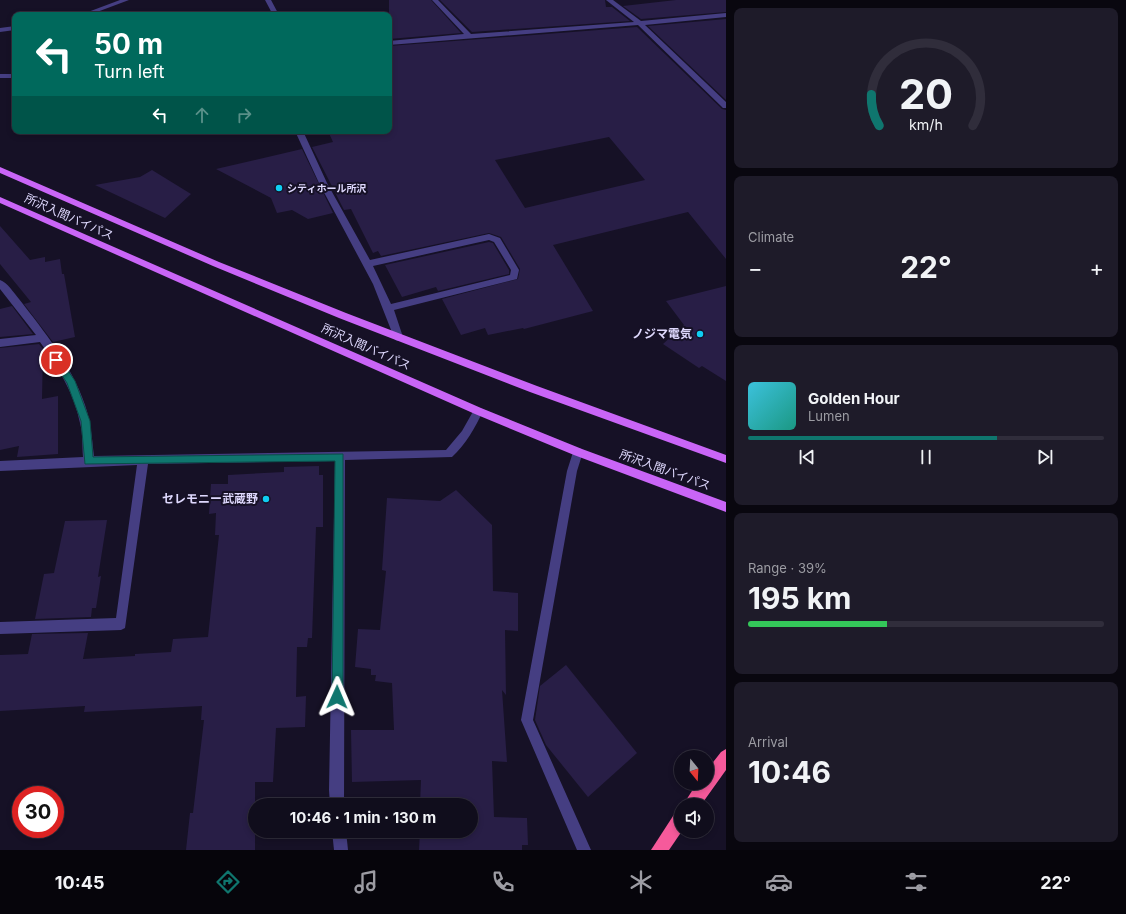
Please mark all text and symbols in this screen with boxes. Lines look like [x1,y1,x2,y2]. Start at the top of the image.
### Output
text: 50 m [94,27,163,61]
icon: left [28,28,80,80]
text: Turn left [94,61,164,82]
text: 20 [899,69,953,119]
icon: left [149,104,171,126]
icon: ahead [191,104,213,126]
icon: right [233,104,255,126]
text: km/h [909,116,943,133]
place label: シティホール所沢 [287,182,366,194]
marker: シティホール所沢 [274,183,284,193]
street label: 所沢入間バイパス [22,190,116,243]
text: Climate [748,229,794,245]
text: 22° [900,249,952,285]
text: − [748,255,763,281]
text: + [1089,255,1104,281]
street label: 所沢入間バイパス [319,320,413,373]
place label: ノジマ電気 [632,326,692,341]
marker: ノジマ電気 [695,329,705,339]
pin [39,343,73,377]
icon: arrive [45,349,67,371]
text: Golden Hour [808,389,900,408]
text: Lumen [808,408,850,424]
street label: 所沢入間バイパス [618,446,713,493]
icon: previous [796,446,818,468]
icon: pause [915,446,937,468]
icon: next [1034,446,1056,468]
place label: セレモニー武蔵野 [162,491,258,506]
marker: セレモニー武蔵野 [261,494,271,504]
text: Range · 39% [748,560,827,576]
text: 195 km [748,580,851,616]
position arrow [316,676,358,718]
text: Arrival [748,734,788,750]
north arrow [674,750,714,790]
map controls [674,750,714,838]
text: 10:46 [748,754,831,790]
speed limit sign: 30 [12,786,64,838]
button: sound [674,798,714,838]
text: 10:46 · 1 min · 130 m [290,808,436,827]
icon: directions [214,868,242,896]
icon: music [352,868,380,896]
icon: phone [489,868,517,896]
icon: climate [627,868,655,896]
icon: car [765,868,793,896]
icon: filters [902,868,930,896]
text: 10:45 [55,872,104,893]
text: 22° [1040,872,1071,893]

